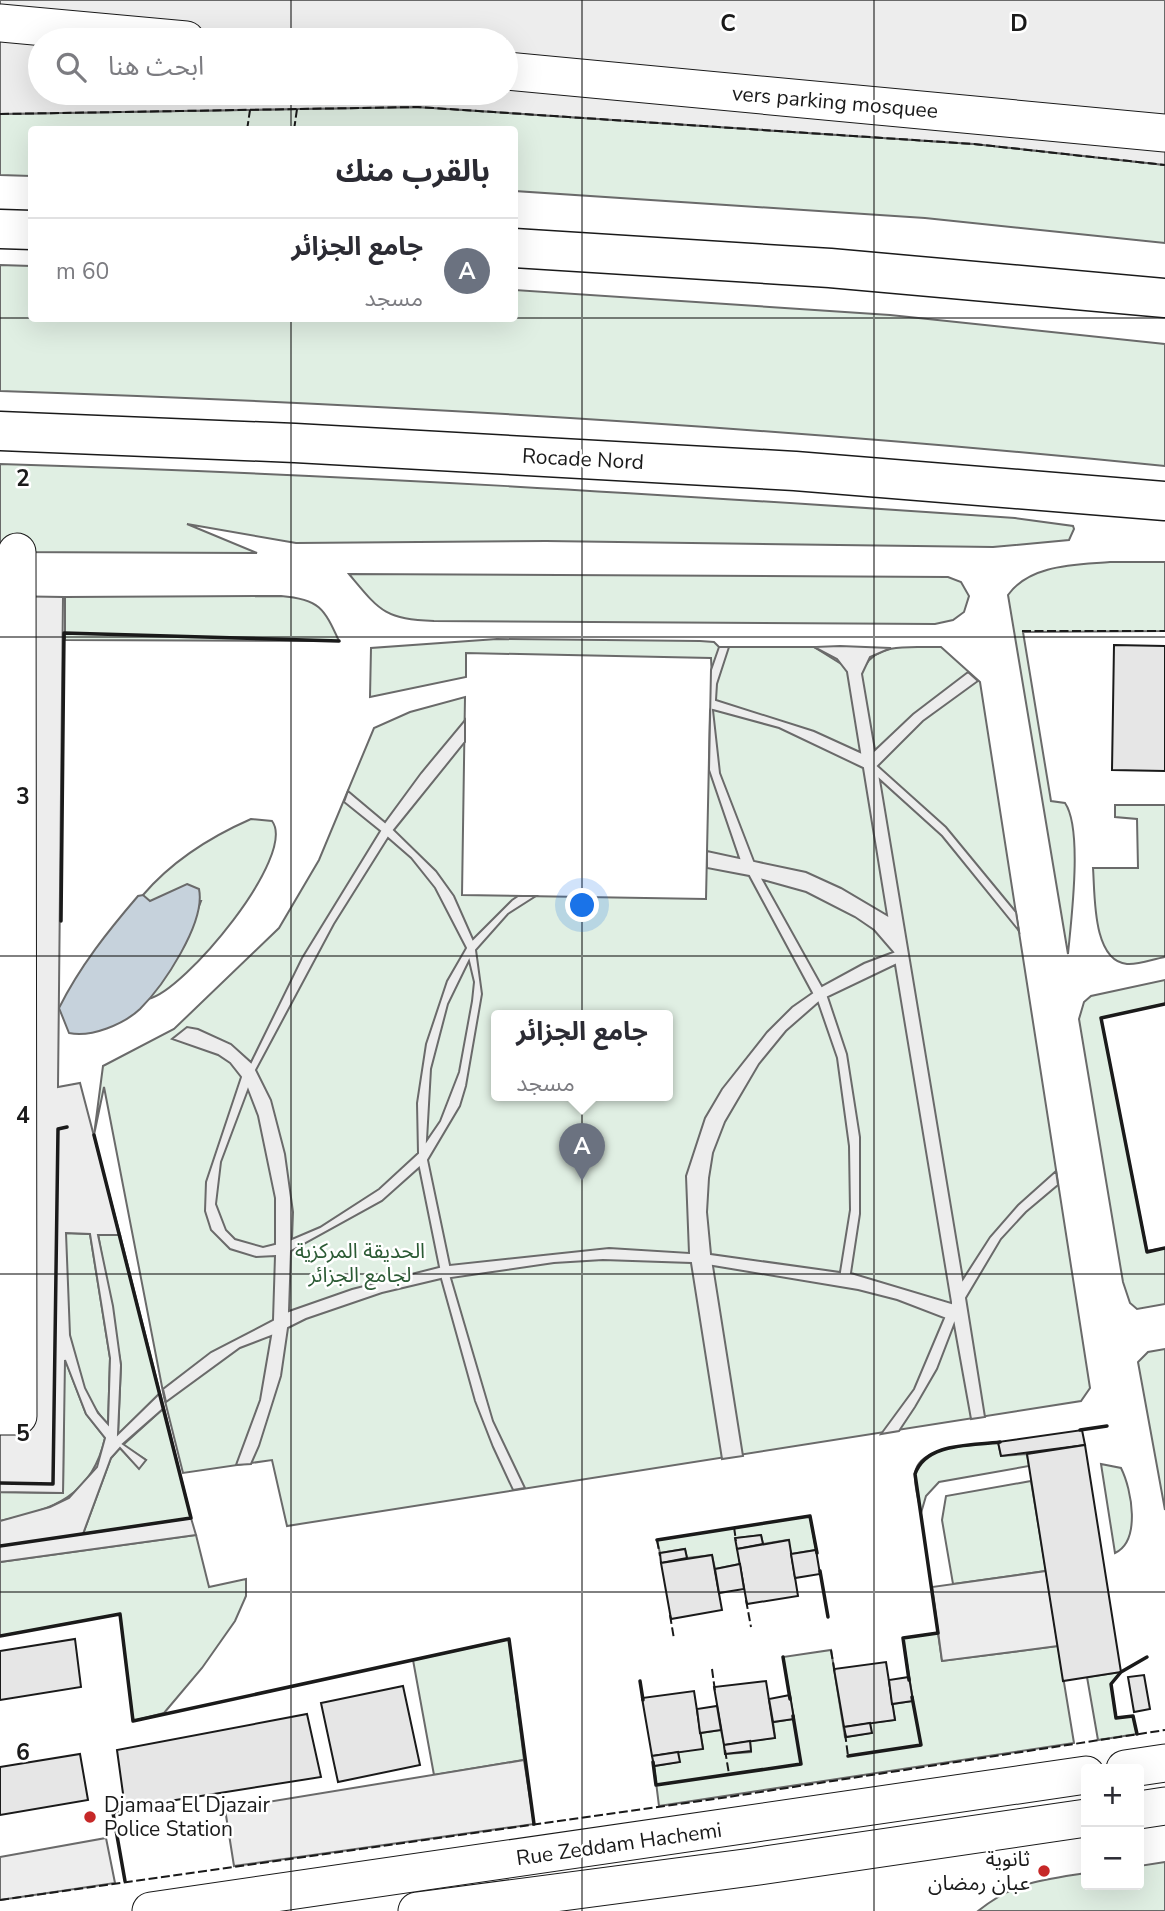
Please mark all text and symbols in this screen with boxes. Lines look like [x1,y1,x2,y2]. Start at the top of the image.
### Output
text: C [720,8,736,39]
text: D [1010,8,1028,39]
search box [28,28,518,105]
icon: search [52,48,90,86]
text: ابحث هنا [108,49,204,84]
street label: vers parking mosquee [731,79,939,125]
text: بالقرب منك [336,151,490,192]
text: جامع الجزائر [291,229,423,264]
text: 60 m [56,256,109,287]
text: A [458,256,476,287]
text: مسجد [364,283,423,314]
street label: Rocade Nord [521,442,645,476]
text: 2 [16,463,30,494]
text: 3 [16,781,30,812]
your location [565,888,599,922]
popup [491,1010,673,1101]
text: جامع الجزائر [516,1014,648,1049]
text: مسجد [516,1068,575,1099]
text: 4 [16,1100,30,1131]
pin: A [559,1123,605,1181]
park label: الحديقة المركزية لجامع الجزائر [295,1237,425,1290]
text: 5 [16,1418,30,1449]
text: 6 [16,1737,30,1768]
map controls [1081,1764,1144,1890]
button: + [1081,1764,1144,1827]
place label: Djamaa El Djazair Police Station [104,1791,270,1843]
marker: Djamaa El Djazair Police Station [82,1809,98,1825]
street label: Rue Zeddam Hachemi [514,1816,724,1872]
button: − [1081,1827,1144,1890]
place label: ثانوية عبان رمضان [928,1845,1030,1897]
marker: ثانوية عبان رمضان [1036,1863,1052,1879]

